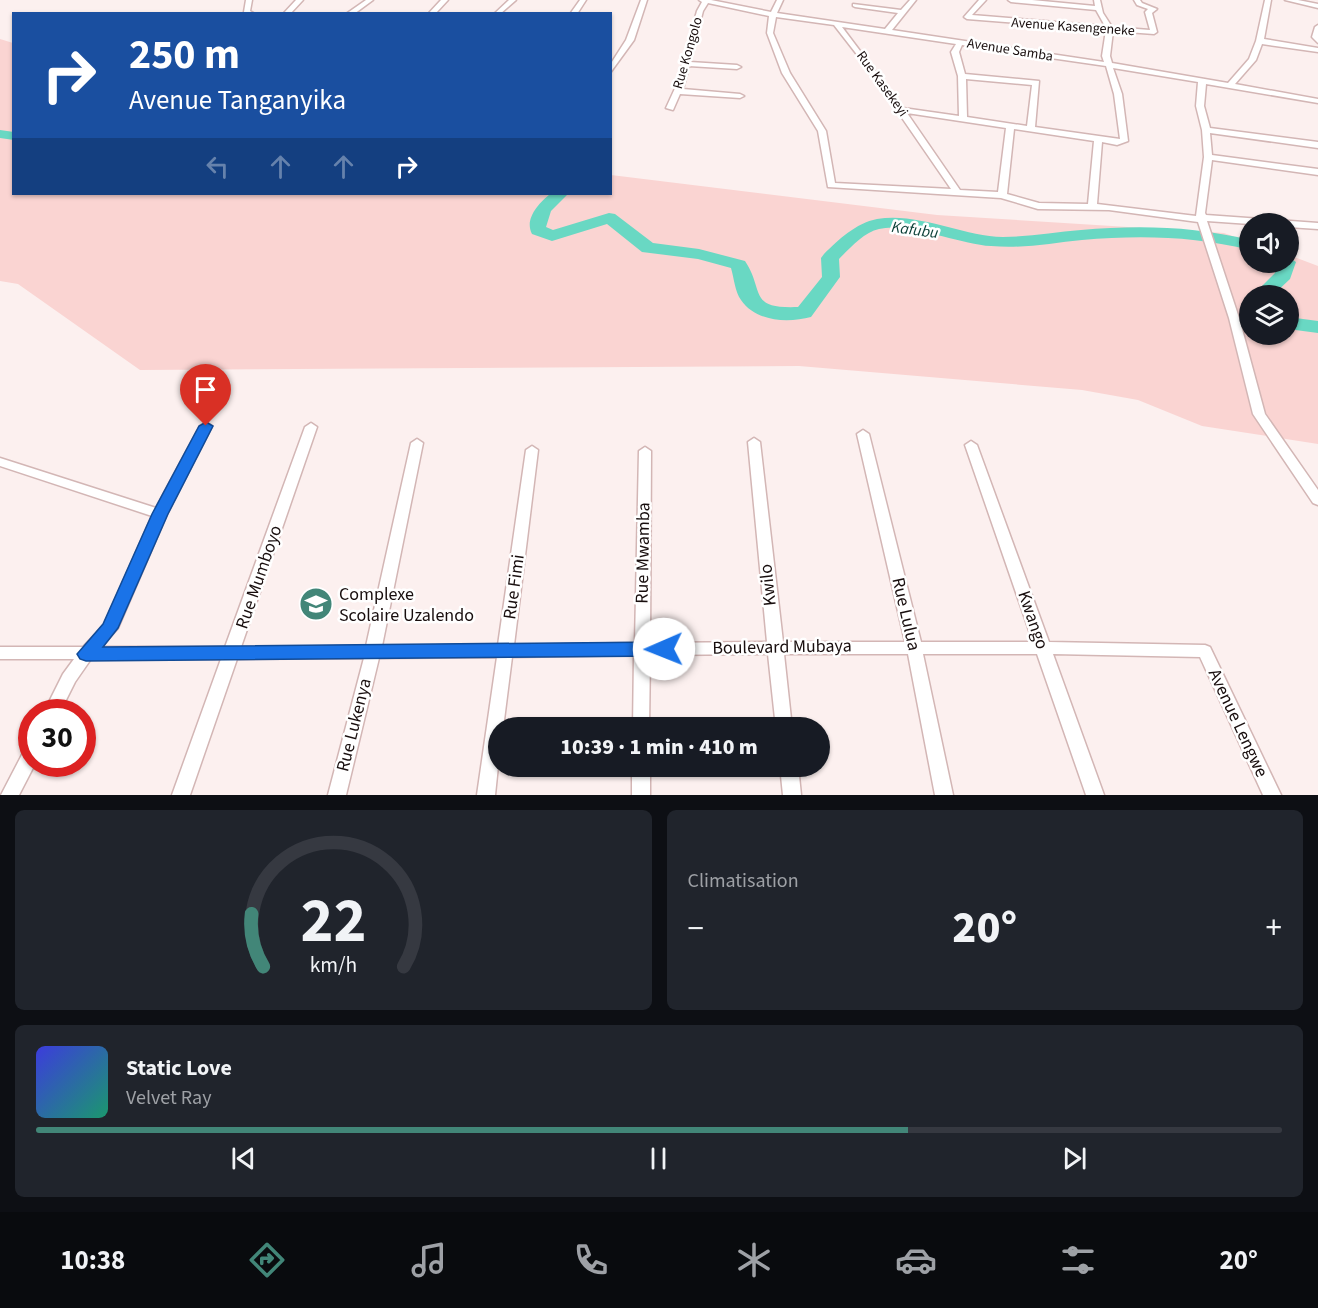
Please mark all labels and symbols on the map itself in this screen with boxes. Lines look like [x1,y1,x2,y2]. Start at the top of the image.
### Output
street label: Avenue Kasengeneke [1011,13,1135,41]
street label: Rue Kongolo [668,15,708,91]
street label: Avenue Samba [966,33,1054,67]
street label: Rue Kasekeyi [851,47,913,121]
water label: Kafubu [890,216,940,244]
pin [180,364,231,426]
street label: Rue Mwamba [630,502,656,604]
street label: Rue Mumboyo [230,522,288,632]
street label: Rue Fimi [497,553,531,621]
street label: Kwilo [753,563,783,607]
street label: Rue Lulua [885,575,927,653]
place label: Complexe Scolaire Uzalendo [339,582,474,628]
school or university icon: Complexe Scolaire Uzalendo [298,586,334,622]
street label: Kwango [1011,587,1055,653]
position arrow [632,617,696,681]
street label: Boulevard Mubaya [712,633,852,661]
street label: Avenue Lengwe [1202,665,1274,781]
street label: Rue Lukenya [330,676,378,774]
speed limit sign: 30 [18,699,96,777]

